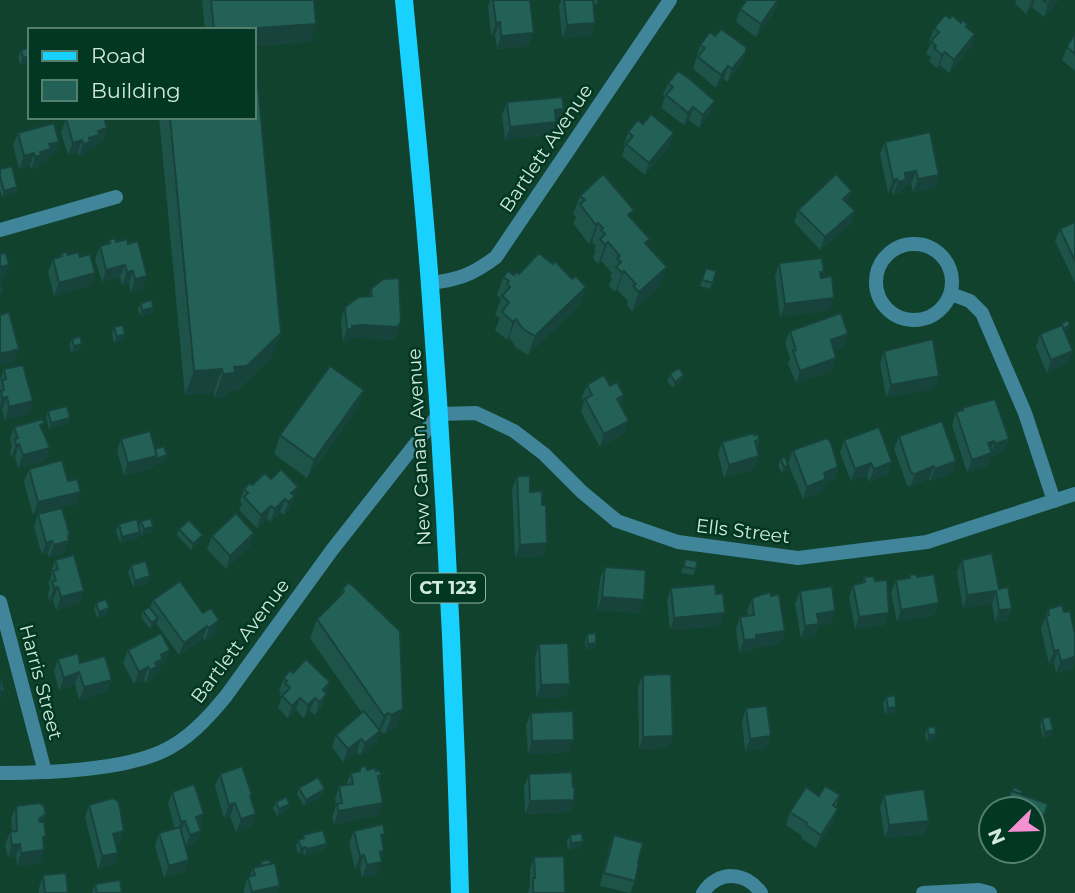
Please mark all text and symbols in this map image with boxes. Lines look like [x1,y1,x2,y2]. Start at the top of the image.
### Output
legend [28,28,256,119]
text: Road [91,43,146,68]
text: Building [91,78,181,103]
street label: Bartlett Avenue [495,80,597,216]
street label: New Canaan Avenue [402,348,436,546]
street label: Ells Street [695,514,792,548]
street label: Bartlett Avenue [186,574,294,708]
road number: CT 123 [411,574,485,602]
street label: Harris Street [15,622,68,742]
north arrow [977,795,1047,865]
text: N [983,825,1010,848]

